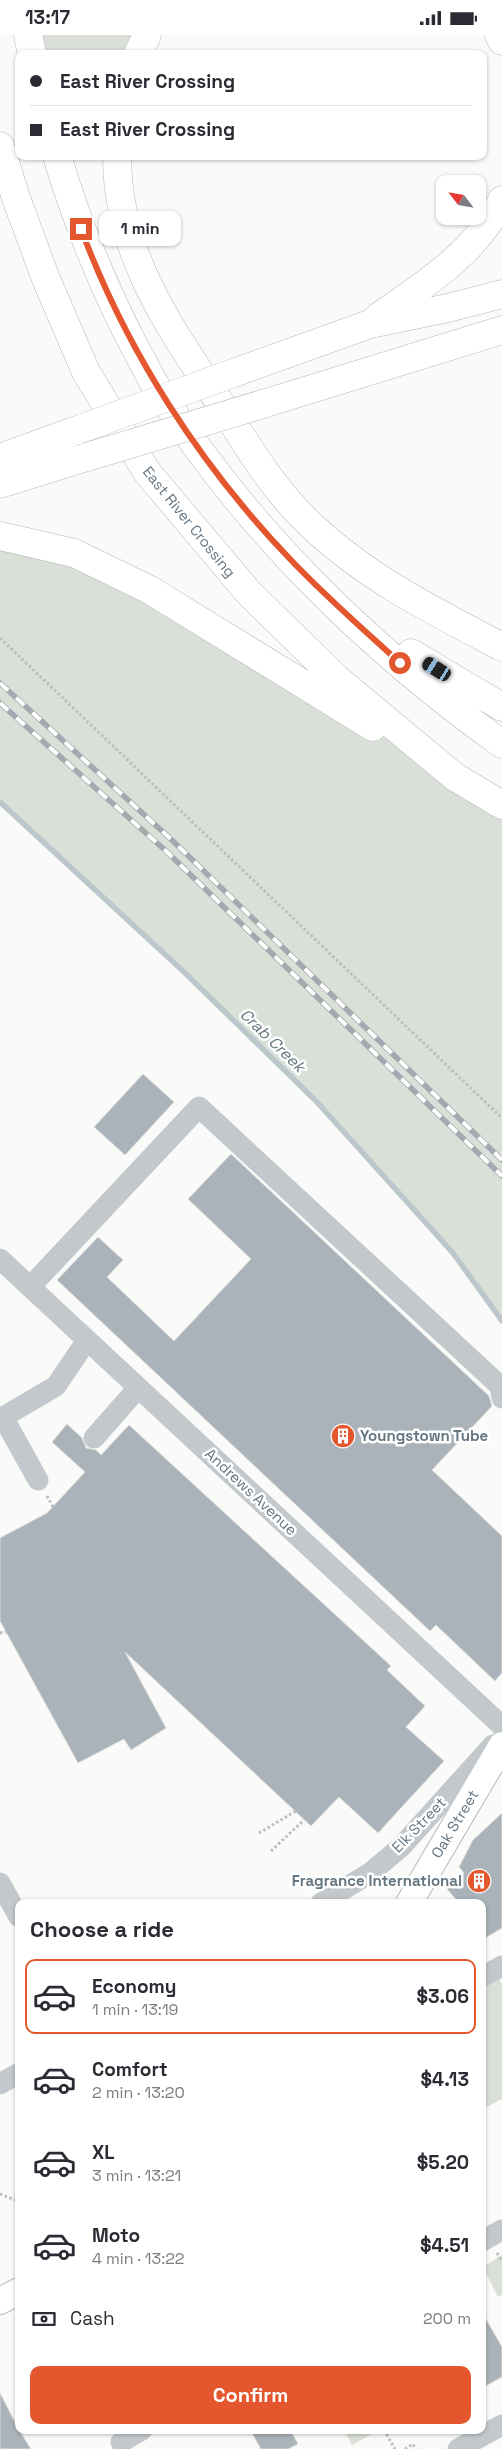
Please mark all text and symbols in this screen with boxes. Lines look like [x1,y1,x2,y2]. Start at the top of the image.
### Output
text: 13:17 [25,5,70,30]
text: East River Crossing [60,69,235,94]
text: East River Crossing [60,117,235,142]
north arrow [436,175,486,225]
map controls [436,175,486,225]
callout: 1 min [98,211,181,247]
route end [70,218,92,240]
text: 1 min [120,218,160,239]
street label: East River Crossing [139,462,240,581]
route start [389,652,411,674]
car [420,655,453,683]
water label: Crab Creek [235,1004,312,1078]
building icon: Youngstown Tube [330,1423,356,1449]
place label: Youngstown Tube [360,1426,489,1445]
street label: Andrews Avenue [201,1444,301,1539]
street label: Oak Street [427,1786,482,1861]
street label: Elk Street [388,1793,450,1856]
building icon: Fragrance International [466,1868,492,1894]
place label: Fragrance International [292,1871,462,1890]
text: Choose a ride [30,1915,174,1943]
icon: car [32,1974,77,2019]
text: Economy [92,1974,176,1999]
text: $3.06 [416,1984,469,2009]
text: 1 min · 13:19 [92,1999,178,2020]
icon: car [32,2057,77,2102]
text: Comfort [92,2057,168,2082]
text: $4.13 [421,2067,469,2092]
text: 2 min · 13:20 [92,2082,185,2103]
icon: car [32,2140,77,2185]
text: XL [92,2140,115,2165]
text: $5.20 [417,2150,469,2175]
text: 3 min · 13:21 [92,2165,181,2186]
icon: car [32,2223,77,2268]
text: Moto [92,2223,140,2248]
text: $4.51 [420,2233,469,2258]
text: 4 min · 13:22 [92,2248,185,2269]
icon: cash [30,2305,58,2333]
text: Cash [70,2306,115,2331]
text: 200 m [423,2308,471,2329]
button: Confirm [30,2366,471,2424]

